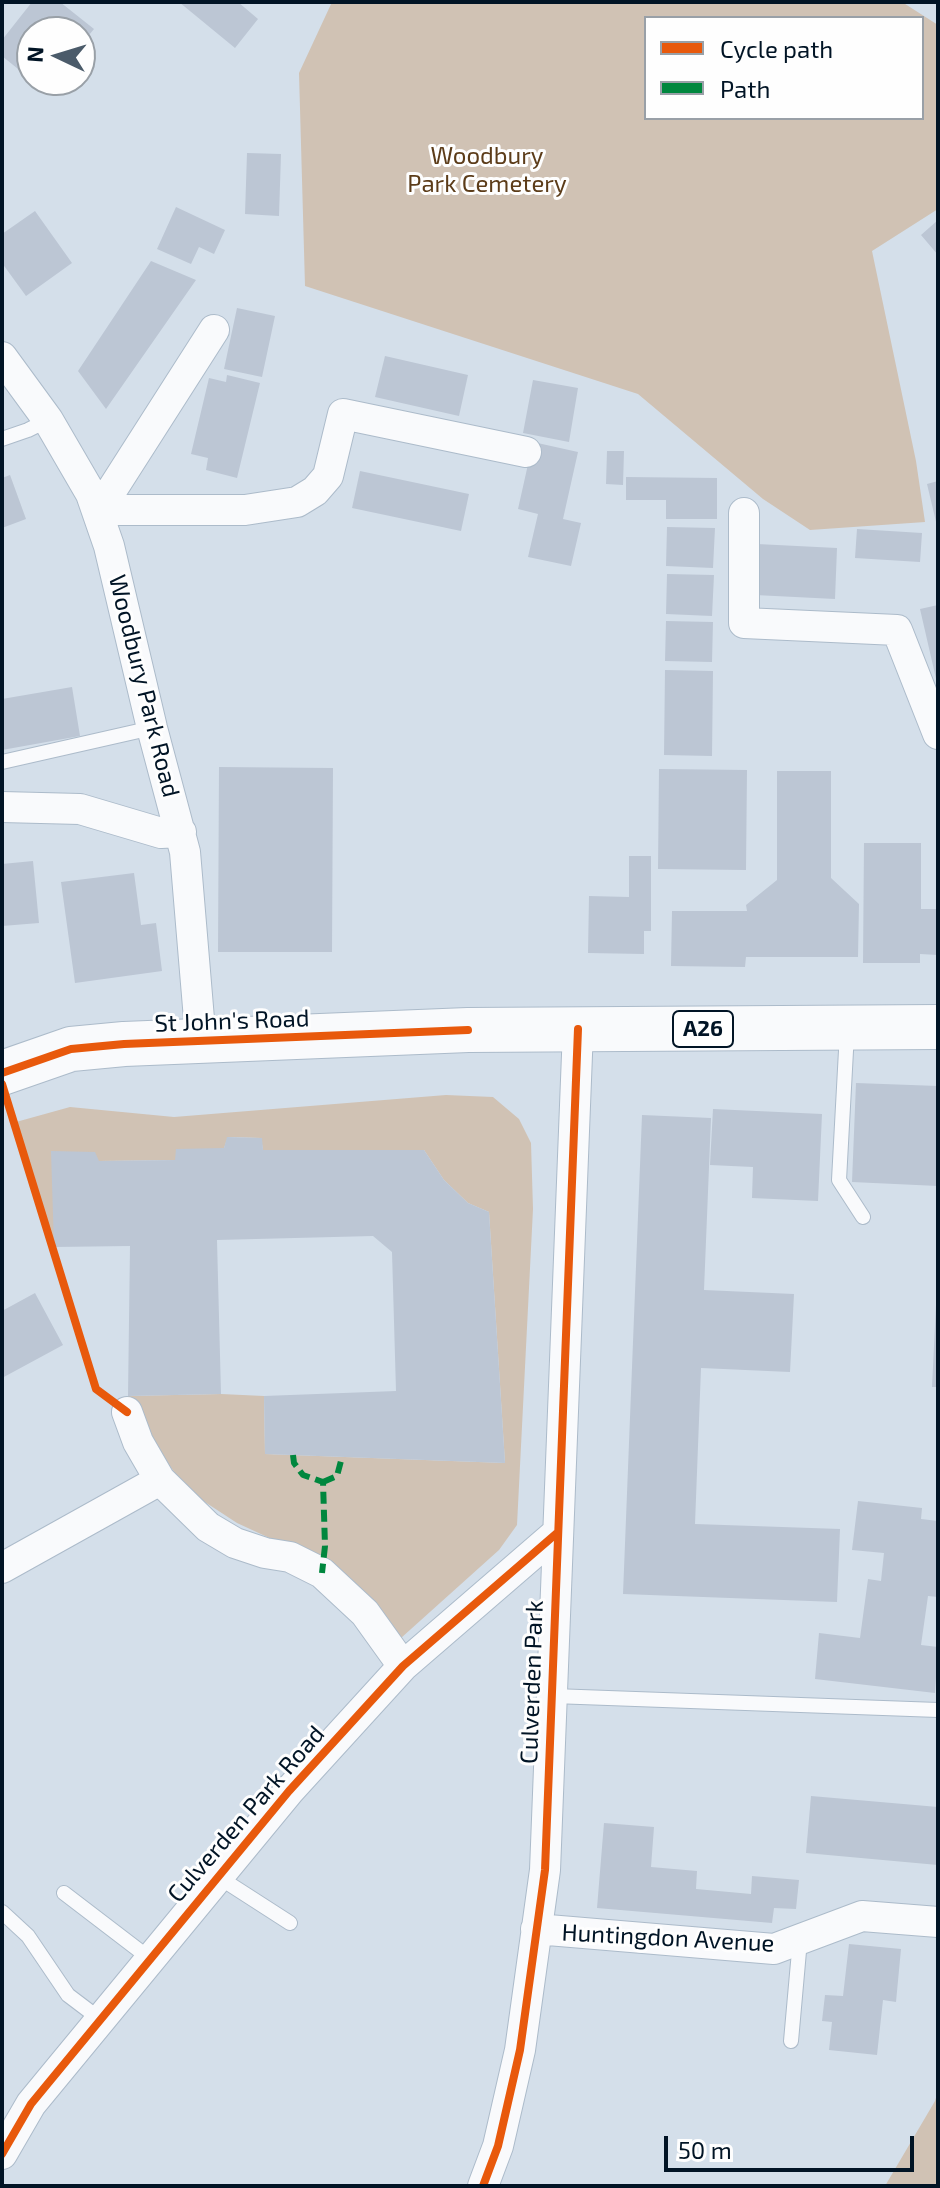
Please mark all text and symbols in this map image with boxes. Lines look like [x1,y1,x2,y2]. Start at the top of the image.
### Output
north arrow [16,16,96,96]
legend [644,16,924,120]
text: Cycle path [720,34,833,63]
text: N [21,46,48,63]
text: Path [720,74,770,103]
park label: Woodbury Park Cemetery [407,142,567,198]
street label: Woodbury Park Road [102,572,186,800]
street label: St John's Road [154,1004,310,1038]
road number: A26 [673,1011,733,1047]
street label: Culverden Park [515,1600,549,1764]
street label: Culverden Park Road [162,1720,330,1908]
street label: Huntingdon Avenue [561,1918,775,1958]
scale bar [668,2120,918,2170]
text: 50 m [678,2135,732,2164]

